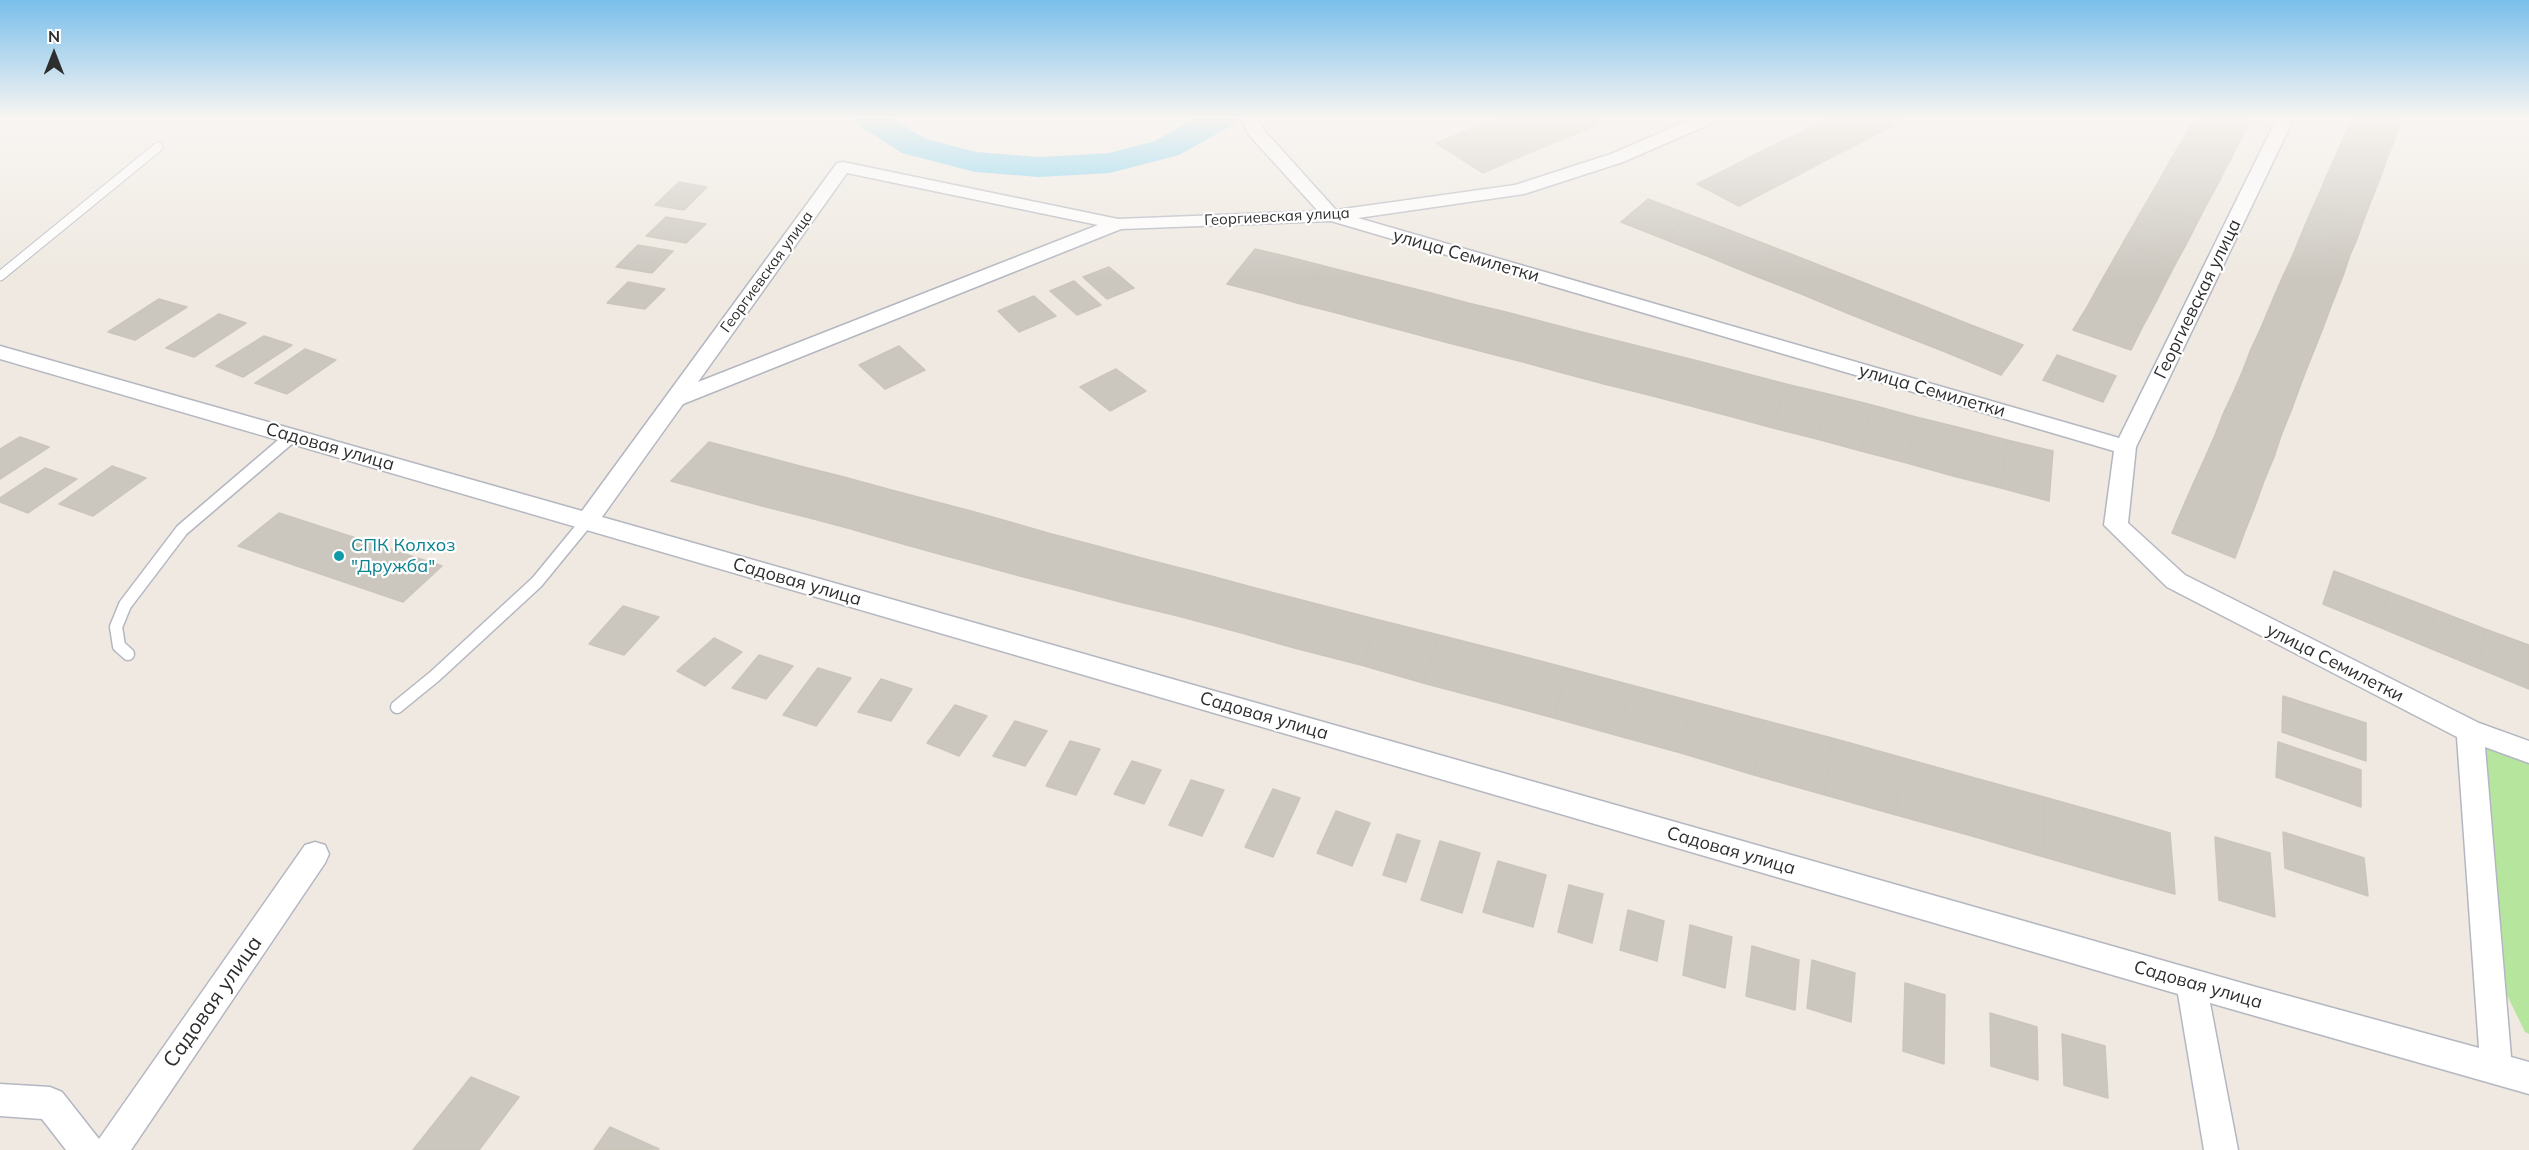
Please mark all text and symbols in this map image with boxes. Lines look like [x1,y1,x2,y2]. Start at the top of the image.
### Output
north arrow [24,24,84,84]
text: N [48,26,60,46]
street label: Георгиевская улица [1204,204,1350,230]
street label: Георгиевская улица [717,208,817,336]
street label: Георгиевская улица [2150,216,2246,382]
street label: улица Семилетки [1390,225,1542,287]
street label: улица Семилетки [1856,360,2008,422]
street label: Садовая улица [263,418,397,476]
place label: СПК Колхоз "Дружба" [351,535,455,578]
marker: СПК Колхоз "Дружба" [332,549,346,563]
street label: Садовая улица [730,553,864,611]
street label: улица Семилетки [2263,619,2407,707]
street label: Садовая улица [1197,687,1331,745]
street label: Садовая улица [1664,822,1798,880]
street label: Садовая улица [158,931,268,1073]
street label: Садовая улица [2131,956,2265,1014]

